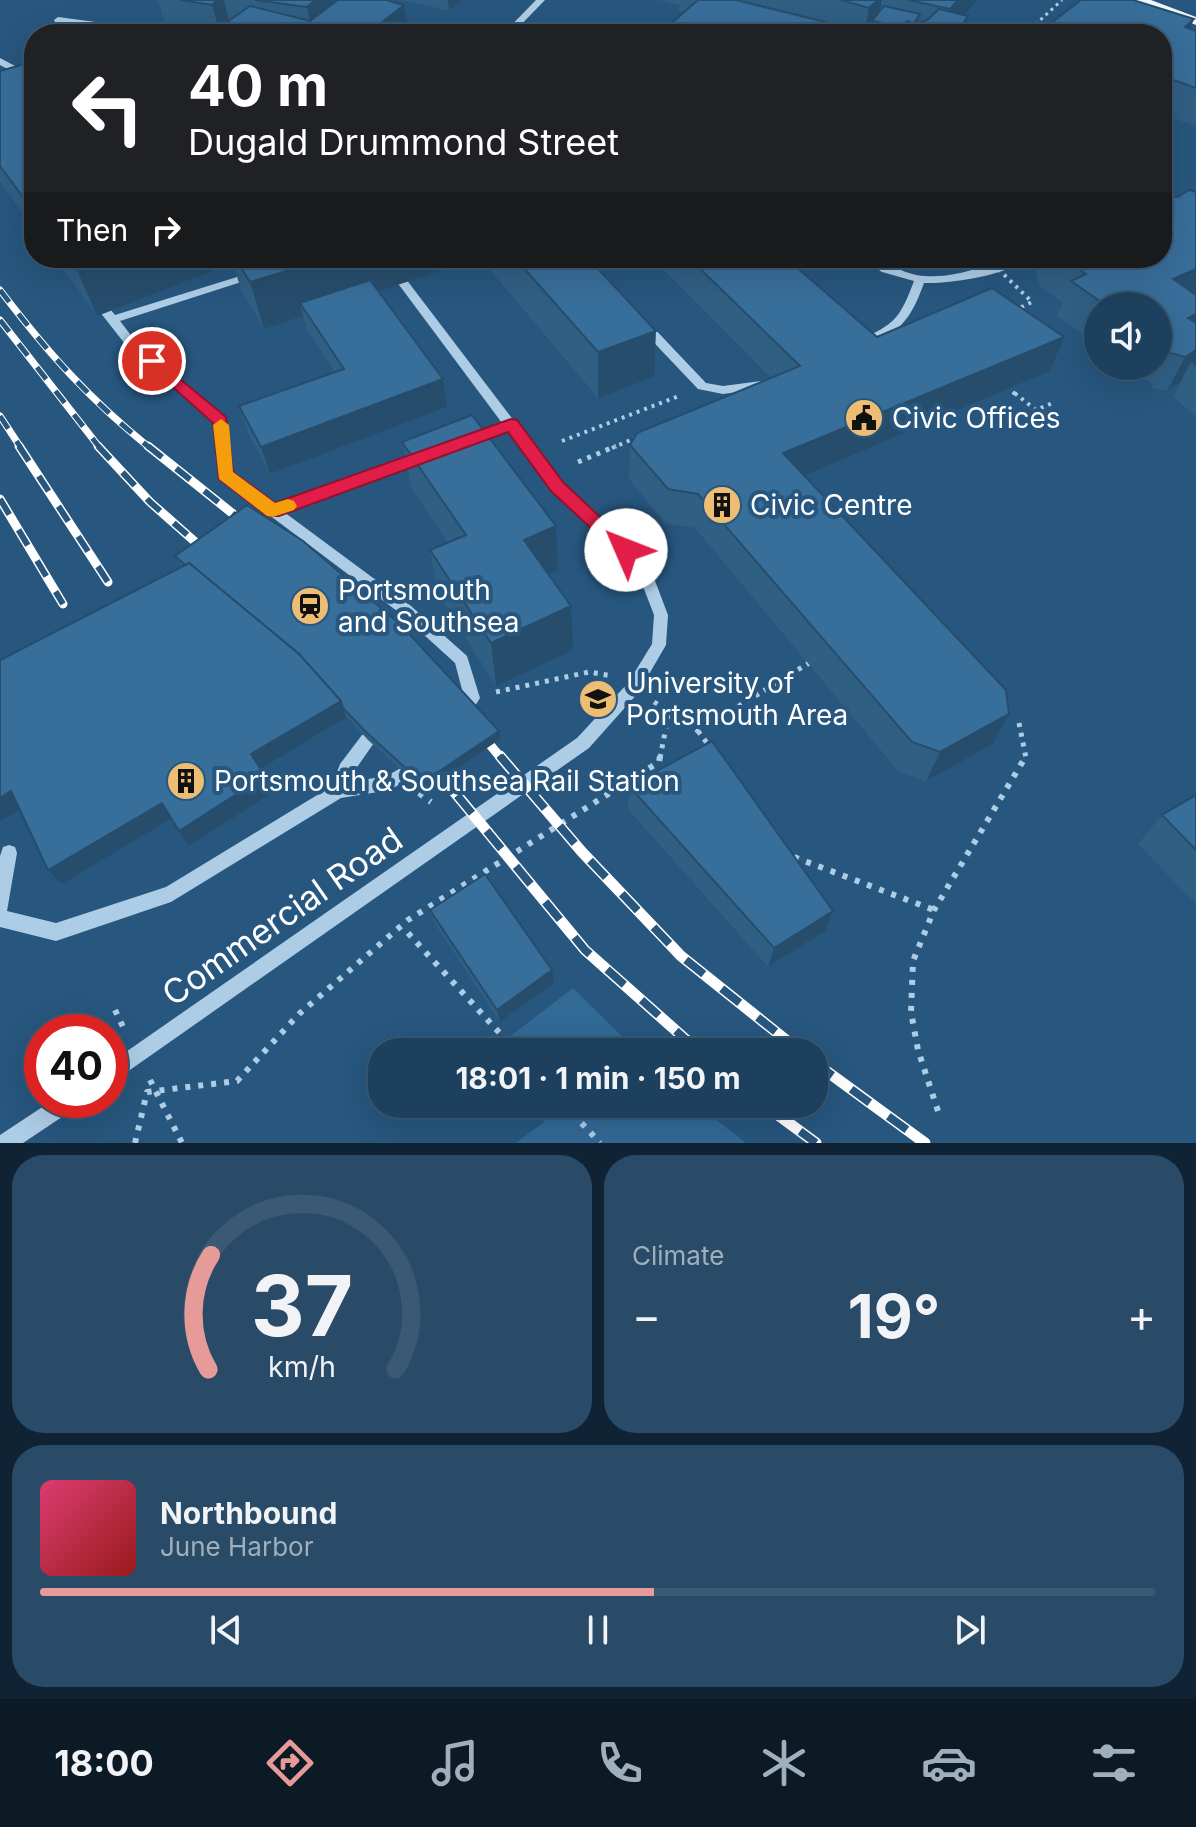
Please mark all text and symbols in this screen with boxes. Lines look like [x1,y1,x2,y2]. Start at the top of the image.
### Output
text: 40 m [188,52,328,120]
icon: left [56,56,160,160]
text: Dugald Drummond Street [188,120,619,164]
icon: right [144,208,188,252]
text: Then [56,212,128,248]
map controls [1084,292,1172,380]
button: sound [1084,292,1172,380]
pin [118,327,186,395]
icon: arrive [130,339,174,383]
public building icon: Civic Offices [843,397,885,439]
place label: Civic Offices [892,401,1061,435]
building icon: Civic Centre [701,484,743,526]
place label: Civic Centre [750,488,913,522]
position arrow [584,508,668,592]
place label: Portsmouth and Southsea [338,573,519,639]
station icon: Portsmouth and Southsea [289,585,331,627]
place label: University of Portsmouth Area [626,666,848,732]
school or university icon: University of Portsmouth Area [577,678,619,720]
building icon: Portsmouth & Southsea Rail Station [165,760,207,802]
place label: Portsmouth & Southsea Rail Station [214,764,680,798]
street label: Commercial Road [154,818,410,1014]
speed limit sign: 40 [24,1014,128,1118]
text: 18:01 · 1 min · 150 m [455,1060,741,1096]
text: Climate [632,1240,724,1271]
text: 37 [251,1255,353,1356]
text: 19° [848,1280,940,1352]
text: − [632,1289,661,1343]
text: + [1127,1289,1156,1343]
text: km/h [268,1349,336,1384]
text: Northbound [160,1495,337,1531]
text: June Harbor [160,1531,313,1562]
icon: previous [204,1608,248,1652]
icon: pause [576,1608,620,1652]
icon: next [948,1608,992,1652]
icon: directions [262,1735,318,1791]
icon: music [427,1735,483,1791]
icon: phone [592,1735,648,1791]
icon: climate [756,1735,812,1791]
icon: car [921,1735,977,1791]
icon: filters [1086,1735,1142,1791]
text: 18:00 [54,1741,154,1785]

